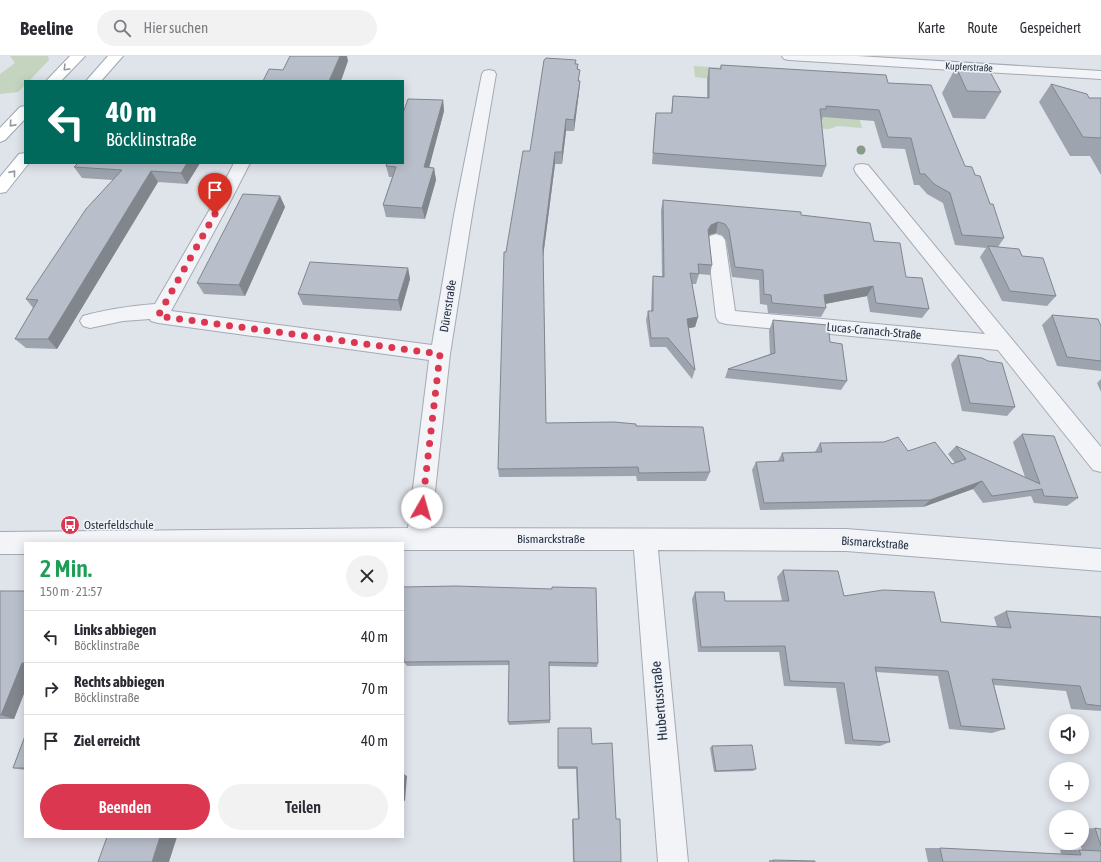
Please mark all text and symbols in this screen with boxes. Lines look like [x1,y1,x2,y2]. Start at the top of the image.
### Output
search box [97,10,377,46]
text: Beeline [20,17,73,39]
icon: search [111,17,133,39]
text: Hier suchen [143,19,208,36]
text: Karte [918,20,945,36]
text: Route [967,20,998,36]
text: Gespeichert [1020,20,1081,36]
street label: Kupferstraße [945,60,994,74]
one-way arrow [63,64,71,71]
icon: left [40,96,92,148]
text: 40 m [106,96,156,128]
one-way arrow [10,119,17,126]
text: Böcklinstraße [106,129,197,150]
one-way arrow [8,171,15,178]
pin [198,173,232,214]
icon: arrive [204,179,226,201]
street label: Dürerstraße [437,279,459,333]
street label: Lucas-Cranach-Straße [826,320,922,342]
position arrow [401,487,443,529]
bus stop icon: Osterfeldschule [59,514,81,536]
place label: Osterfeldschule [84,518,154,532]
street label: Bismarckstraße [517,532,585,546]
street label: Bismarckstraße [841,534,909,552]
text: 2 Min. [40,555,92,582]
button: close [346,555,388,597]
text: 150 m · 21:57 [40,584,103,599]
text: Links abbiegen [74,621,156,638]
icon: left [40,626,62,648]
text: 40 m [361,628,388,645]
text: Böcklinstraße [74,638,140,653]
street label: Hubertusstraße [648,661,670,741]
text: Rechts abbiegen [74,673,164,690]
icon: right [40,678,62,700]
text: 70 m [361,680,388,697]
text: Böcklinstraße [74,690,140,705]
map controls [1049,714,1089,850]
button: sound [1049,714,1089,754]
icon: arrive [40,730,62,752]
text: Ziel erreicht [74,732,140,749]
text: 40 m [361,732,388,749]
button: + [1049,762,1089,802]
button: Beenden [40,784,210,830]
button: Teilen [218,784,388,830]
button: − [1049,810,1089,850]

